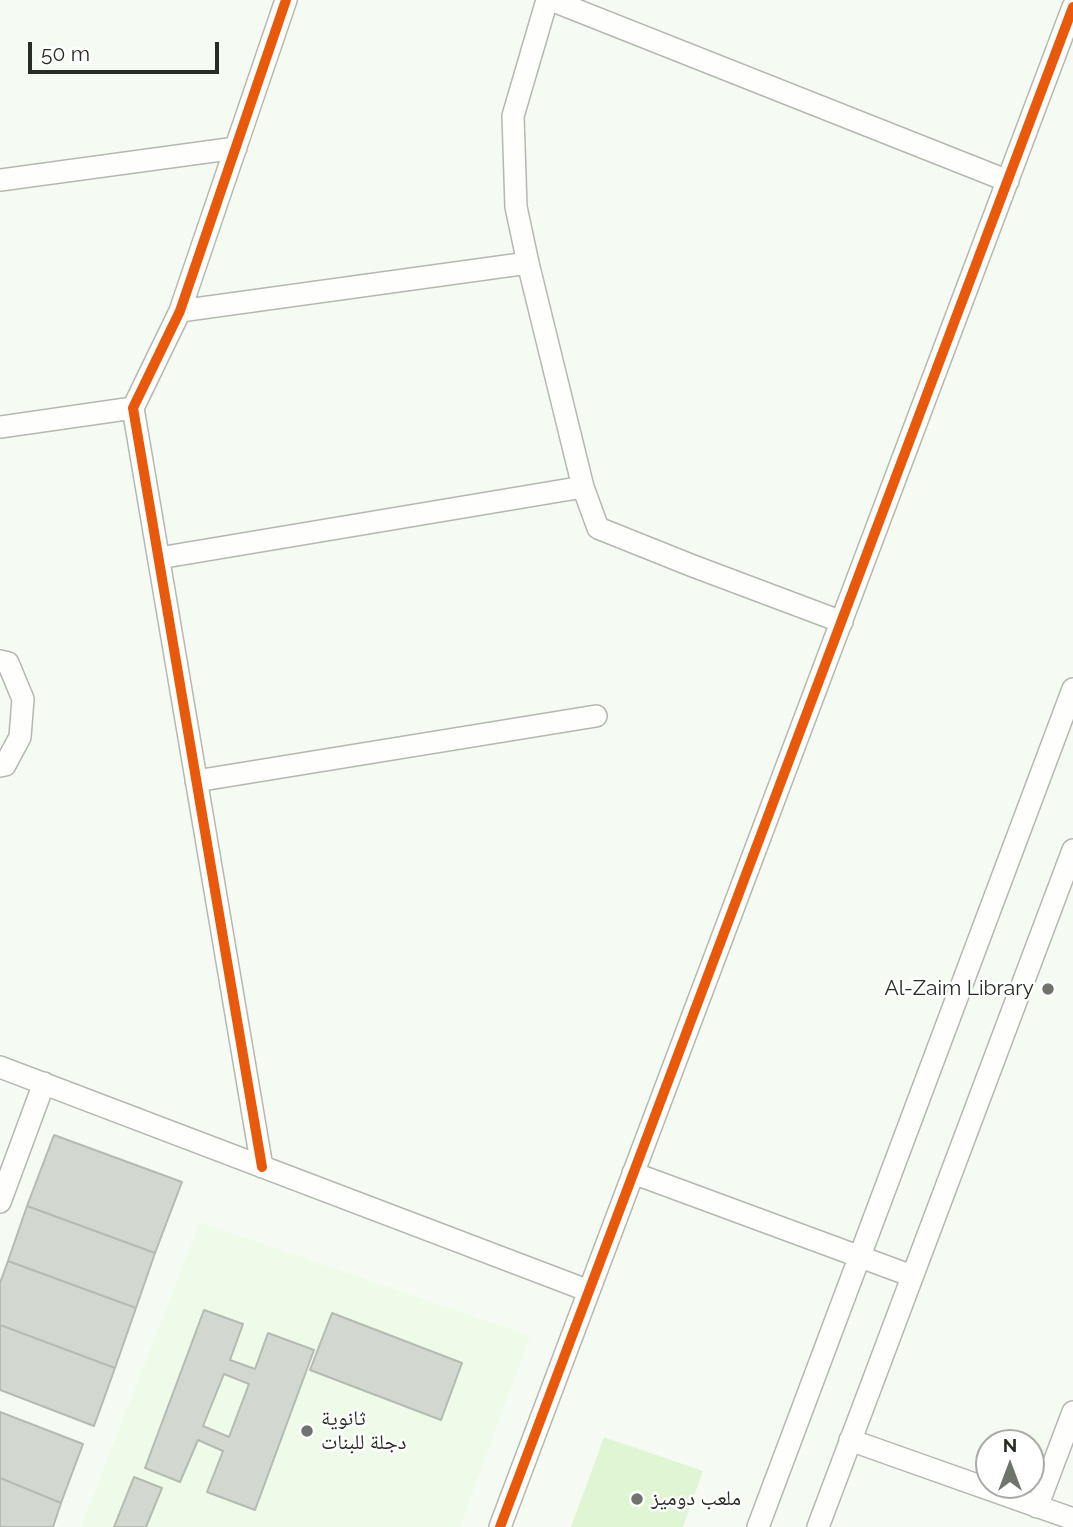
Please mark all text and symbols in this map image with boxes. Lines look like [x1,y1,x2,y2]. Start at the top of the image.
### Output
scale bar [32,28,222,72]
text: 50 m [41,41,90,66]
place label: Al-Zaim Library [885,976,1034,1002]
marker: Al-Zaim Library [1040,981,1056,997]
place label: ثانوية دجلة للبنات [321,1406,406,1456]
marker: ثانوية دجلة للبنات [299,1423,315,1439]
north arrow [975,1429,1045,1499]
text: N [1003,1434,1017,1456]
place label: ملعب دوميز [651,1486,741,1512]
marker: ملعب دوميز [629,1491,645,1507]

